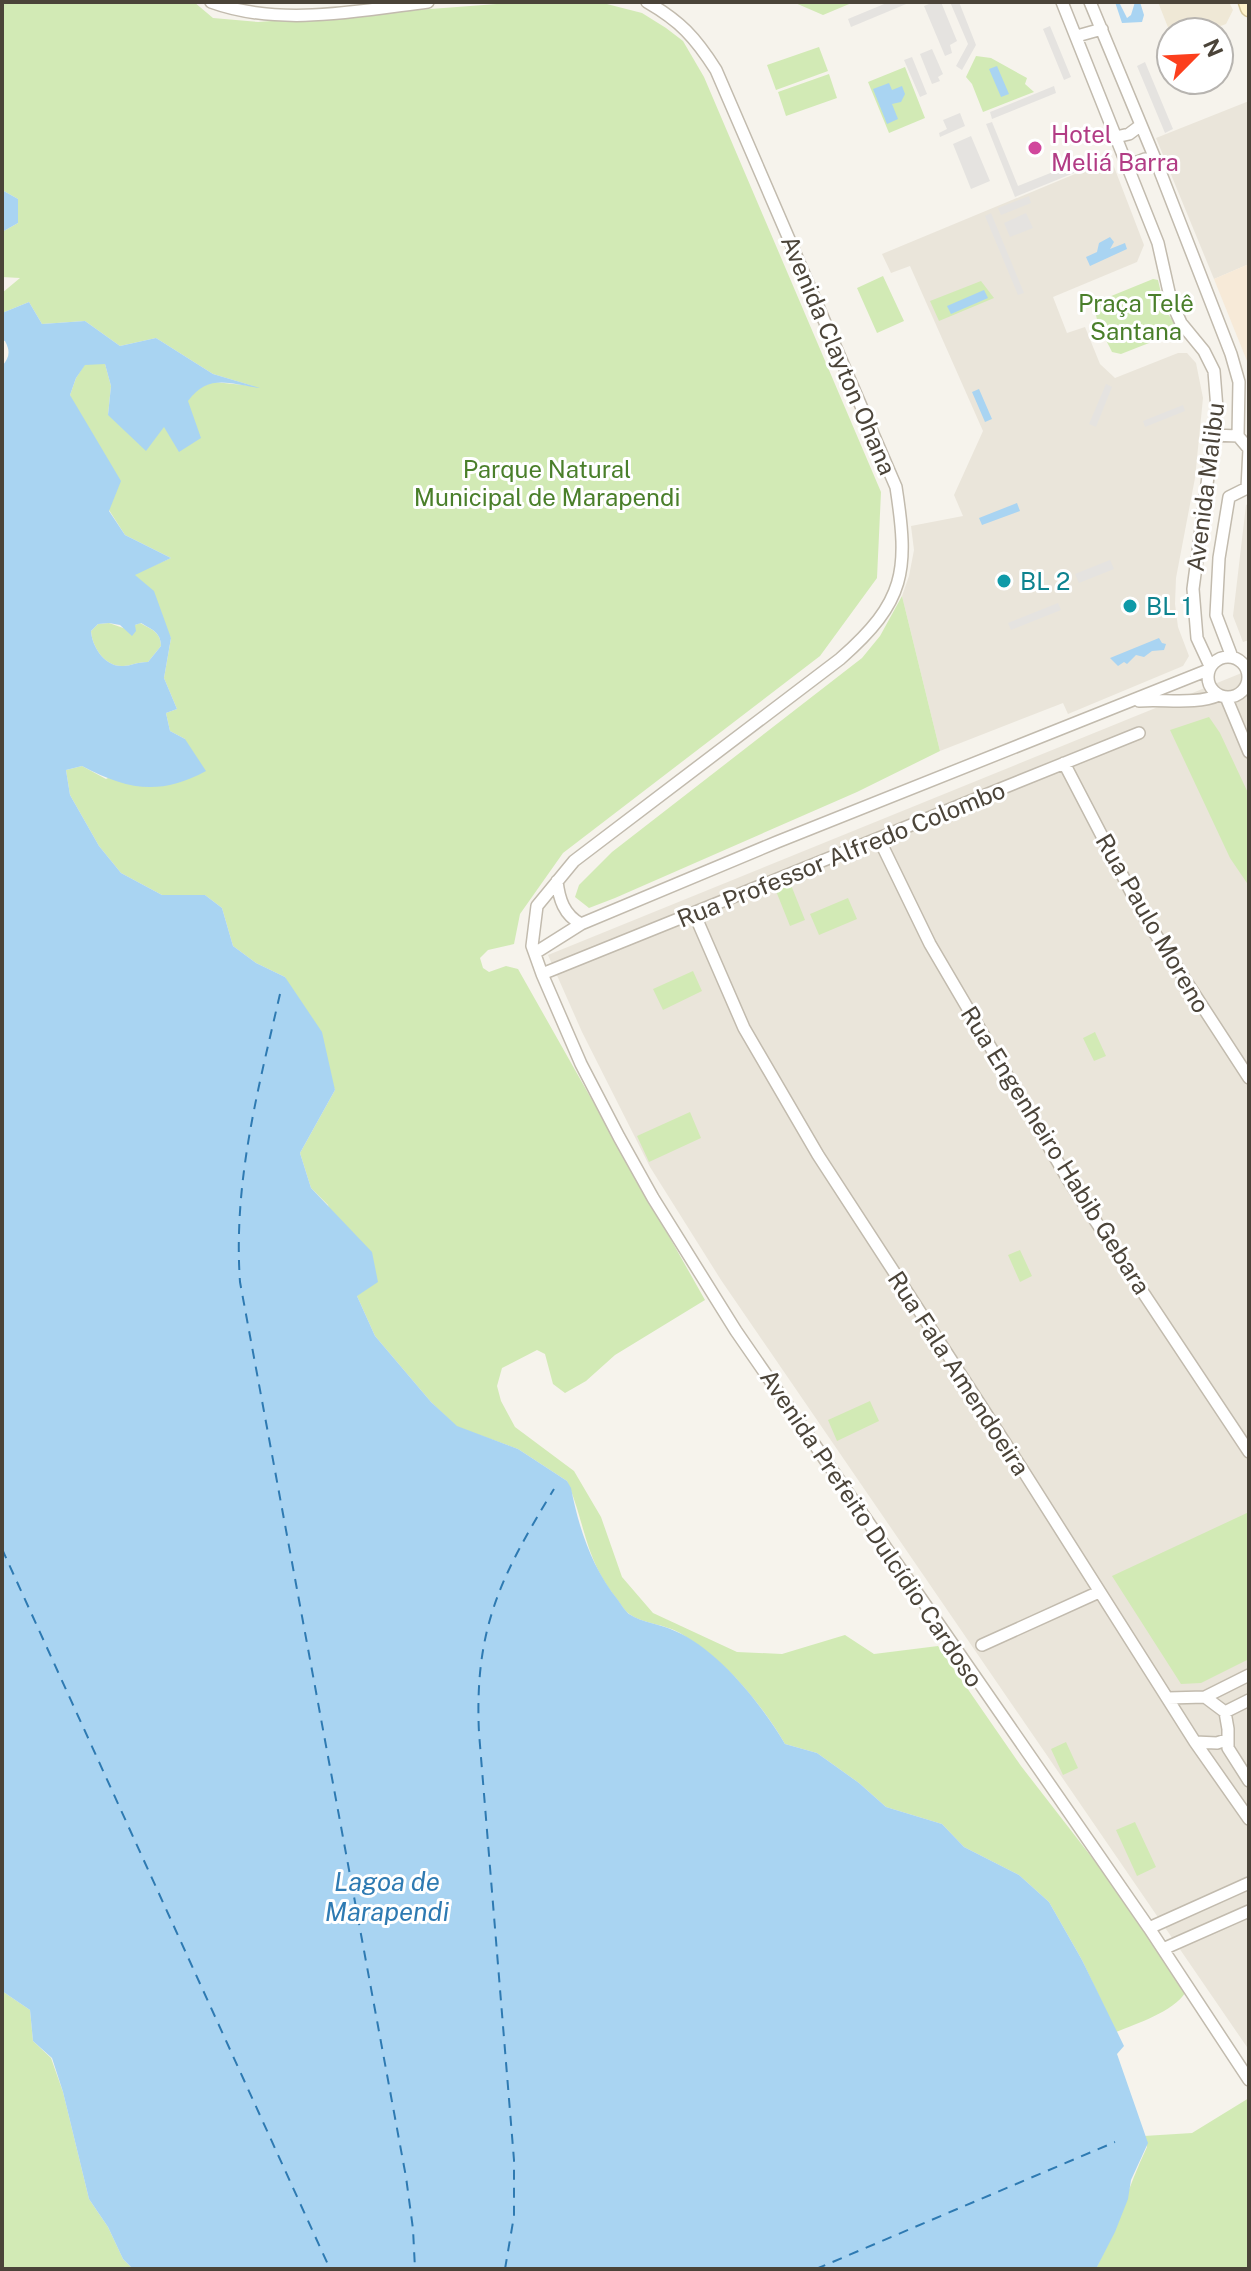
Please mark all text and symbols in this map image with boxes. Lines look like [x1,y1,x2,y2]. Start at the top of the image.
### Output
north arrow [1155,16,1235,96]
text: N [1198,35,1229,61]
place label: Hotel Meliá Barra [1051,120,1179,176]
marker: Hotel Meliá Barra [1026,139,1044,157]
street label: Avenida Clayton Ohana [776,231,902,479]
park label: Praça Telê Santana [1078,289,1194,345]
street label: Avenida Malibu [1181,401,1229,573]
park label: Parque Natural Municipal de Marapendi [414,455,680,511]
place label: BL 2 [1020,567,1070,595]
marker: BL 2 [995,572,1013,590]
place label: BL 1 [1146,592,1192,620]
marker: BL 1 [1121,597,1139,615]
street label: Rua Professor Alfredo Colombo [673,775,1009,933]
street label: Rua Paulo Moreno [1090,828,1216,1018]
street label: Rua Engenheiro Habib Gebara [956,1001,1156,1299]
street label: Rua Fala Amendoeira [883,1266,1035,1480]
street label: Avenida Prefeito Dulcídio Cardoso [755,1364,989,1692]
water label: Lagoa de Marapendi [325,1866,450,1927]

